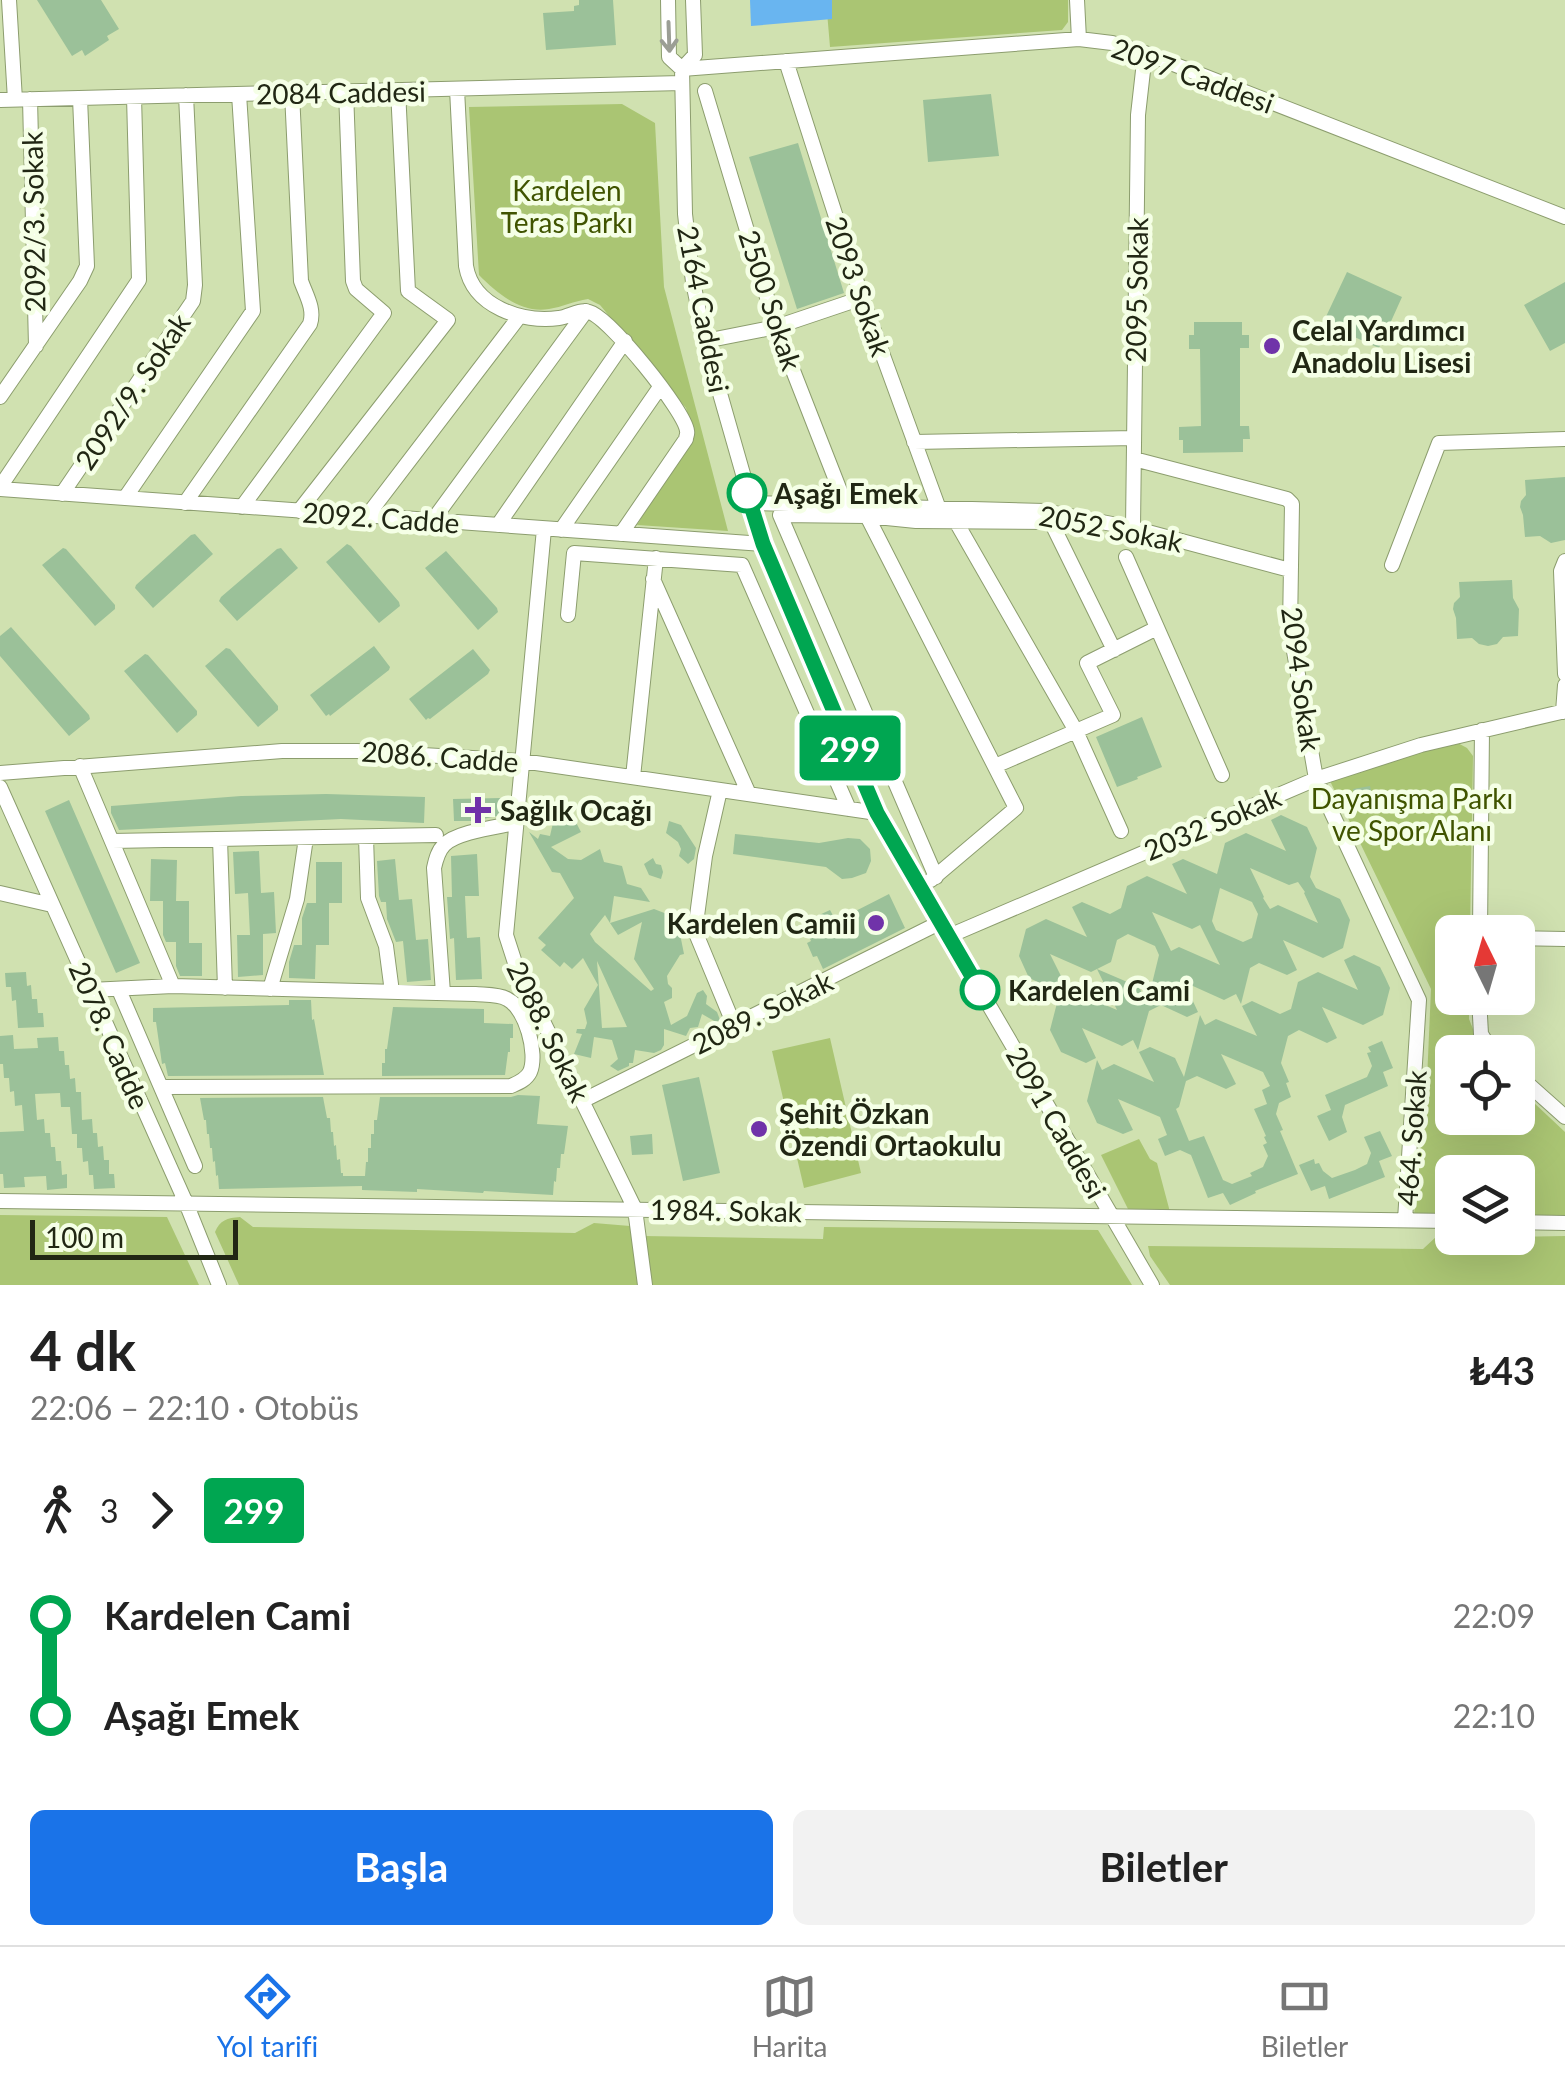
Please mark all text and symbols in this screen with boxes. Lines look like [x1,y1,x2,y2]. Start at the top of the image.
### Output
one-way arrow [659,20,678,52]
street label: 2097 Caddesi [1107,30,1279,120]
street label: 2084 Caddesi [256,74,426,110]
street label: 2092/3. Sokak [14,130,52,313]
park label: Kardelen Teras Parkı [501,173,633,239]
street label: 2093 Sokak [819,212,899,361]
street label: 2095 Sokak [1118,216,1154,363]
street label: 2164 Caddesi [671,222,737,396]
street label: 2500 Sokak [732,226,810,375]
street label: 2092/9. Sokak [67,306,197,476]
place label: Celal Yardımcı Anadolu Lisesi [1291,313,1471,379]
marker: Celal Yardımcı Anadolu Lisesi [1261,335,1283,357]
marker: Aşağı Emek [728,474,766,512]
place label: Aşağı Emek [773,476,918,510]
street label: 2092. Cadde [301,495,461,539]
street label: 2052 Sokak [1036,497,1186,559]
street label: 2094 Sokak [1275,605,1329,754]
line badge: 299 [792,716,908,780]
text: 299 [820,727,880,769]
street label: 2086. Cadde [360,734,520,778]
street label: 2032 Sokak [1138,779,1286,867]
park label: Dayanışma Parkı ve Spor Alanı [1311,781,1513,847]
place label: Sağlık Ocağı [500,793,652,827]
marker: Sağlık Ocağı [465,797,491,823]
place label: Kardelen Camii [667,906,856,940]
marker: Kardelen Camii [865,912,887,934]
north arrow [1435,915,1535,1015]
map controls [1435,915,1535,1255]
street label: 2088. Sokak [500,955,598,1107]
street label: 2078. Cadde [62,956,158,1114]
street label: 2089. Sokak [686,963,838,1061]
marker: Kardelen Cami [961,971,999,1009]
place label: Kardelen Cami [1008,973,1190,1007]
button: locate [1435,1035,1535,1135]
street label: 2091 Caddesi [1000,1040,1114,1204]
street label: 464. Sokak [1389,1068,1433,1207]
place label: Şehit Özkan Özendi Ortaokulu [779,1096,1002,1162]
marker: Şehit Özkan Özendi Ortaokulu [748,1118,770,1140]
button: layers [1435,1155,1535,1255]
street label: 1984. Sokak [650,1192,803,1228]
scale bar [30,1215,238,1260]
text: 100 m [45,1220,124,1254]
text: 4 dk [30,1317,136,1383]
text: ₺43 [1469,1347,1535,1393]
text: 22:06 – 22:10 · Otobüs [30,1388,359,1427]
icon: walk [30,1483,85,1538]
icon: forward [134,1483,189,1538]
text: 299 [224,1489,284,1531]
text: 3 [100,1491,119,1530]
text: Kardelen Cami [104,1592,351,1638]
text: 22:09 [1453,1596,1535,1635]
text: Aşağı Emek [104,1692,299,1738]
text: 22:10 [1453,1696,1535,1735]
button: Başla [30,1810,773,1925]
button: Biletler [793,1810,1535,1925]
tab: Yol tarifi [217,1969,318,2063]
tab: Harita [752,1969,827,2063]
tab: Biletler [1261,1969,1348,2063]

